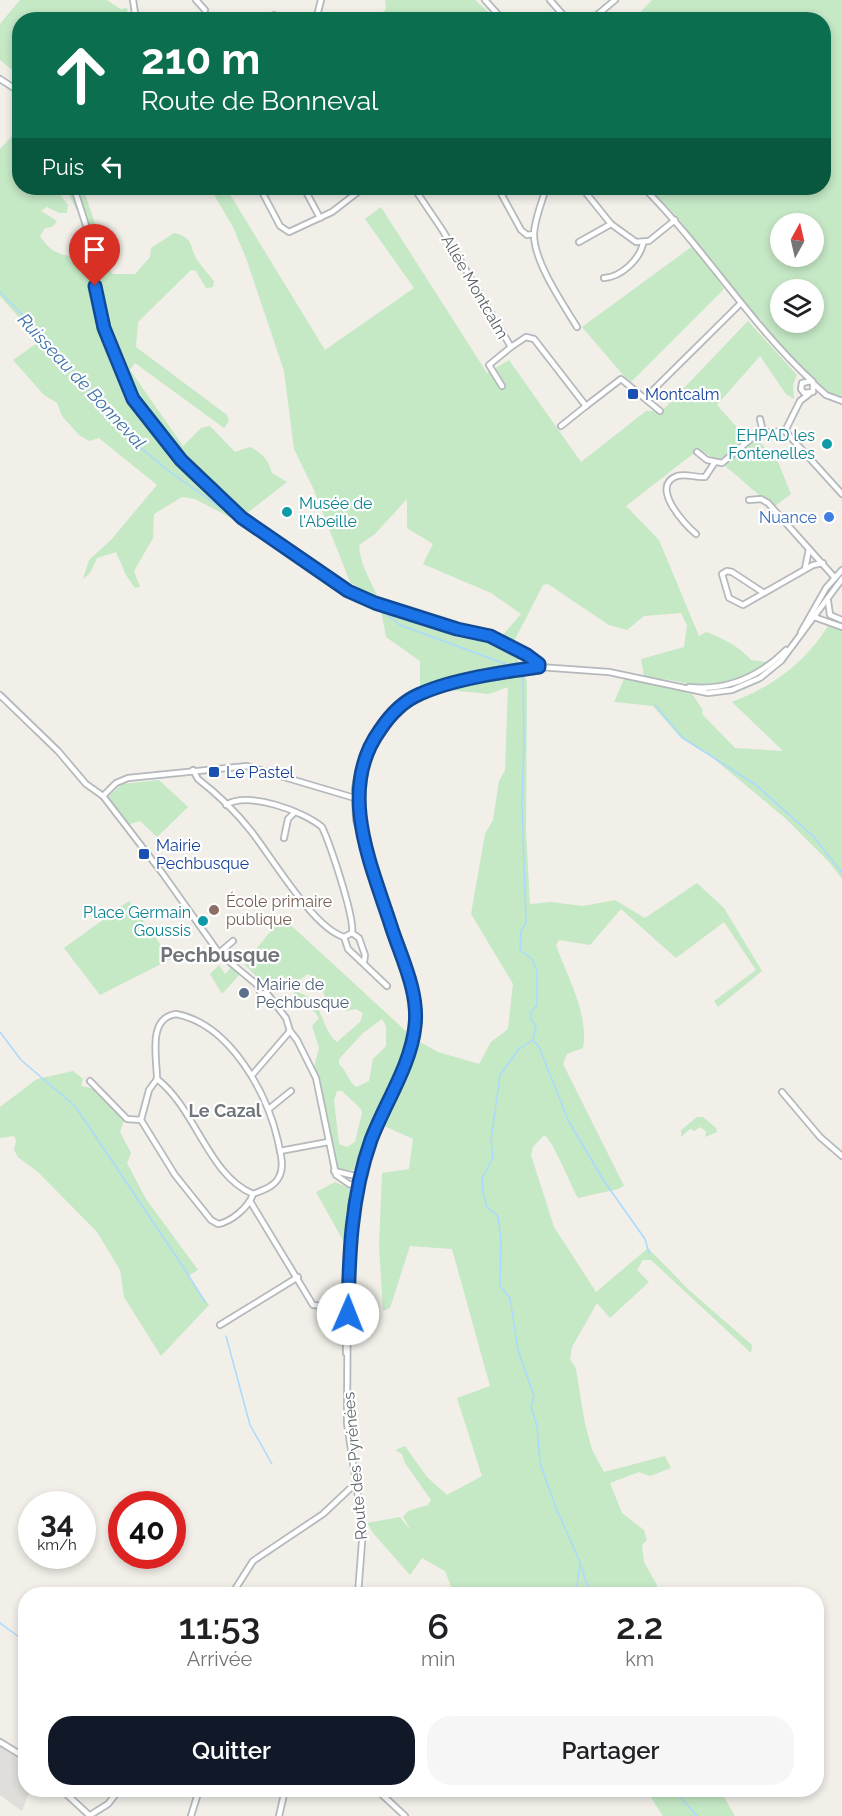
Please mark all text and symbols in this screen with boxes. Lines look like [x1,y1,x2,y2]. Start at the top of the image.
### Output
text: 210 m [141,35,260,84]
icon: ahead [42,36,120,114]
text: Route de Bonneval [141,85,378,116]
icon: left [96,150,129,183]
text: Puis [42,154,84,180]
north arrow [770,213,824,267]
map controls [770,213,824,333]
pin [69,224,120,286]
street label: Allée Montcalm [438,232,512,342]
icon: arrive [78,233,111,266]
button: layers [770,279,824,333]
water label: Ruisseau de Bonneval [14,309,150,453]
place label: Montcalm [645,385,719,404]
marker: Montcalm [626,387,640,401]
place label: EHPAD les Fontenelles [728,426,815,463]
marker: EHPAD les Fontenelles [820,437,834,451]
place label: Musée de l'Abeille [299,494,372,531]
marker: Musée de l'Abeille [280,505,294,519]
place label: Nuance [759,508,817,527]
marker: Nuance [822,510,836,524]
place label: Le Pastel [226,763,295,782]
marker: Le Pastel [207,765,221,779]
place label: Mairie Pechbusque [156,836,249,873]
marker: Mairie Pechbusque [137,847,151,861]
place label: École primaire publique [226,891,332,929]
place label: Place Germain Goussis [83,903,191,940]
marker: École primaire publique [207,903,221,917]
marker: Place Germain Goussis [196,914,210,928]
district label: Pechbusque [160,943,280,967]
place label: Mairie de Pechbusque [256,975,349,1012]
marker: Mairie de Pechbusque [237,986,251,1000]
district label: Le Cazal [188,1100,262,1121]
position arrow [316,1282,380,1346]
street label: Route des Pyrénées [339,1391,371,1541]
speed limit sign: 40 [108,1491,186,1569]
text: 34 [40,1505,74,1540]
text: km/h [37,1536,77,1554]
text: 11:53 [179,1605,260,1647]
text: 6 [427,1605,449,1647]
text: 2.2 [616,1605,663,1647]
text: Arrivée [187,1647,252,1671]
text: min [421,1647,455,1671]
text: km [625,1647,654,1671]
button: Quitter [48,1716,415,1785]
button: Partager [427,1716,794,1785]

